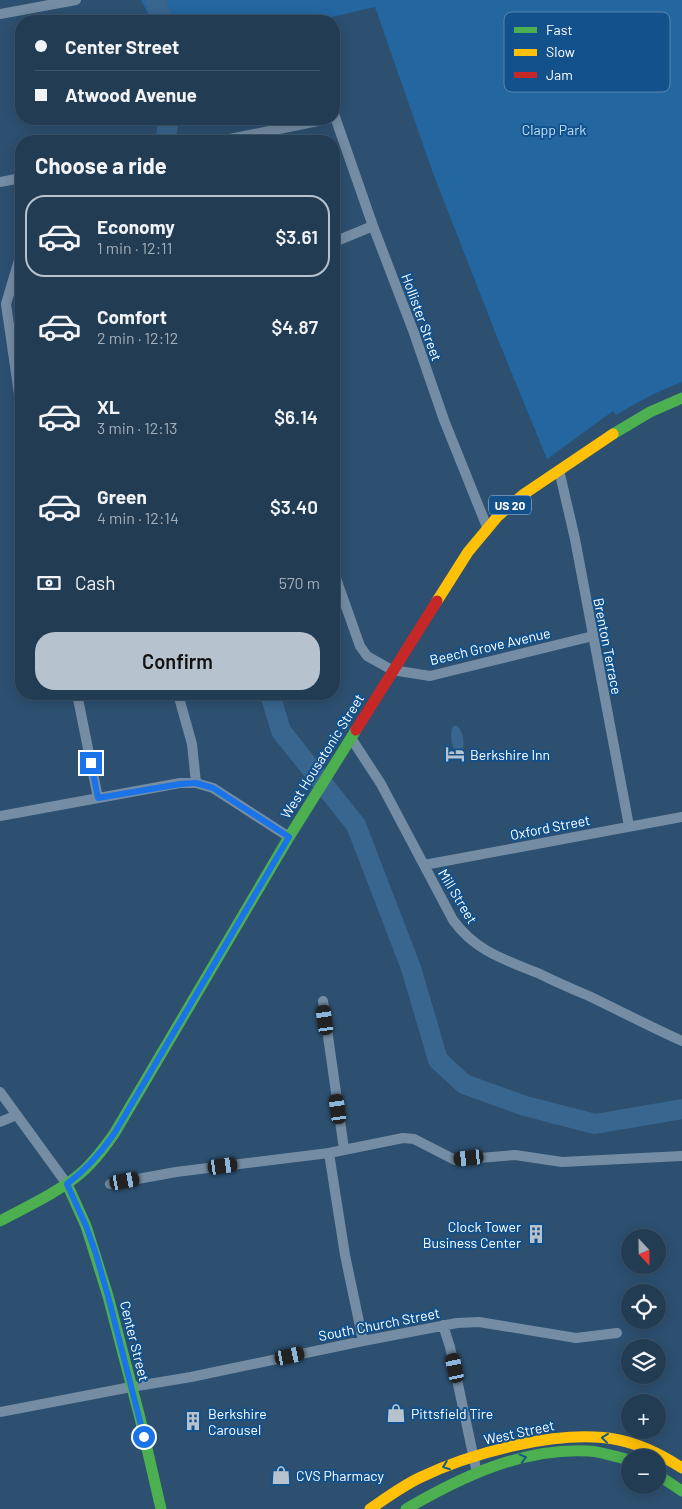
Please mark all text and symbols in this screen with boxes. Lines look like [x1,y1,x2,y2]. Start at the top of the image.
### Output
legend [504,12,670,92]
text: Fast [546,21,572,38]
text: Center Street [65,35,179,58]
text: Slow [546,43,575,60]
text: Jam [546,66,573,83]
text: Atwood Avenue [65,83,197,106]
park label: Clapp Park [522,121,586,138]
text: Choose a ride [35,152,167,178]
icon: car [37,214,82,259]
text: Economy [97,215,175,238]
text: $3.61 [275,225,318,248]
text: 1 min · 12:11 [97,238,172,257]
street label: Hollister Street [398,271,446,363]
icon: car [37,304,82,349]
text: Comfort [97,305,167,328]
text: $4.87 [272,315,318,338]
text: 2 min · 12:12 [97,328,178,347]
icon: car [37,394,82,439]
text: XL [97,395,120,418]
text: $6.14 [274,405,318,428]
text: 3 min · 12:13 [97,418,178,437]
icon: car [37,484,82,529]
text: Green [97,485,147,508]
text: $3.40 [270,495,318,518]
road number: US 20 [489,496,531,514]
text: 4 min · 12:14 [97,508,179,527]
icon: cash [35,569,63,597]
text: Cash [75,571,116,594]
text: 570 m [279,573,320,592]
street label: Brenton Terrace [590,596,626,696]
street label: Beech Grove Avenue [428,624,552,668]
button: Confirm [35,632,320,690]
street label: West Housatonic Street [277,691,367,821]
hotel icon: Berkshire Inn [444,743,466,765]
place label: Berkshire Inn [470,746,550,763]
route end [80,752,102,774]
street label: Oxford Street [509,811,591,843]
street label: Mill Street [435,865,481,927]
car [315,1004,334,1036]
car [328,1093,347,1125]
car [453,1149,484,1167]
car [207,1156,238,1176]
car [108,1171,141,1191]
place label: Clock Tower Business Center [423,1218,521,1251]
building icon: Clock Tower Business Center [525,1223,547,1245]
north arrow [621,1229,666,1274]
map controls [621,1229,666,1494]
button: locate [621,1284,666,1329]
street label: Center Street [117,1299,153,1383]
street label: South Church Street [317,1304,441,1344]
button: layers [621,1339,666,1384]
car [273,1346,306,1366]
car [444,1352,465,1384]
button: + [621,1394,666,1439]
shop icon: Pittsfield Tire [385,1402,407,1424]
place label: Berkshire Carousel [208,1405,267,1438]
place label: Pittsfield Tire [411,1405,493,1422]
building icon: Berkshire Carousel [182,1410,204,1432]
street label: West Street [482,1416,556,1448]
route start [133,1426,155,1448]
one-way arrow [601,1433,609,1444]
button: − [621,1449,666,1494]
one-way arrow [519,1453,528,1464]
one-way arrow [442,1460,451,1470]
shop icon: CVS Pharmacy [270,1464,292,1486]
place label: CVS Pharmacy [296,1467,385,1484]

